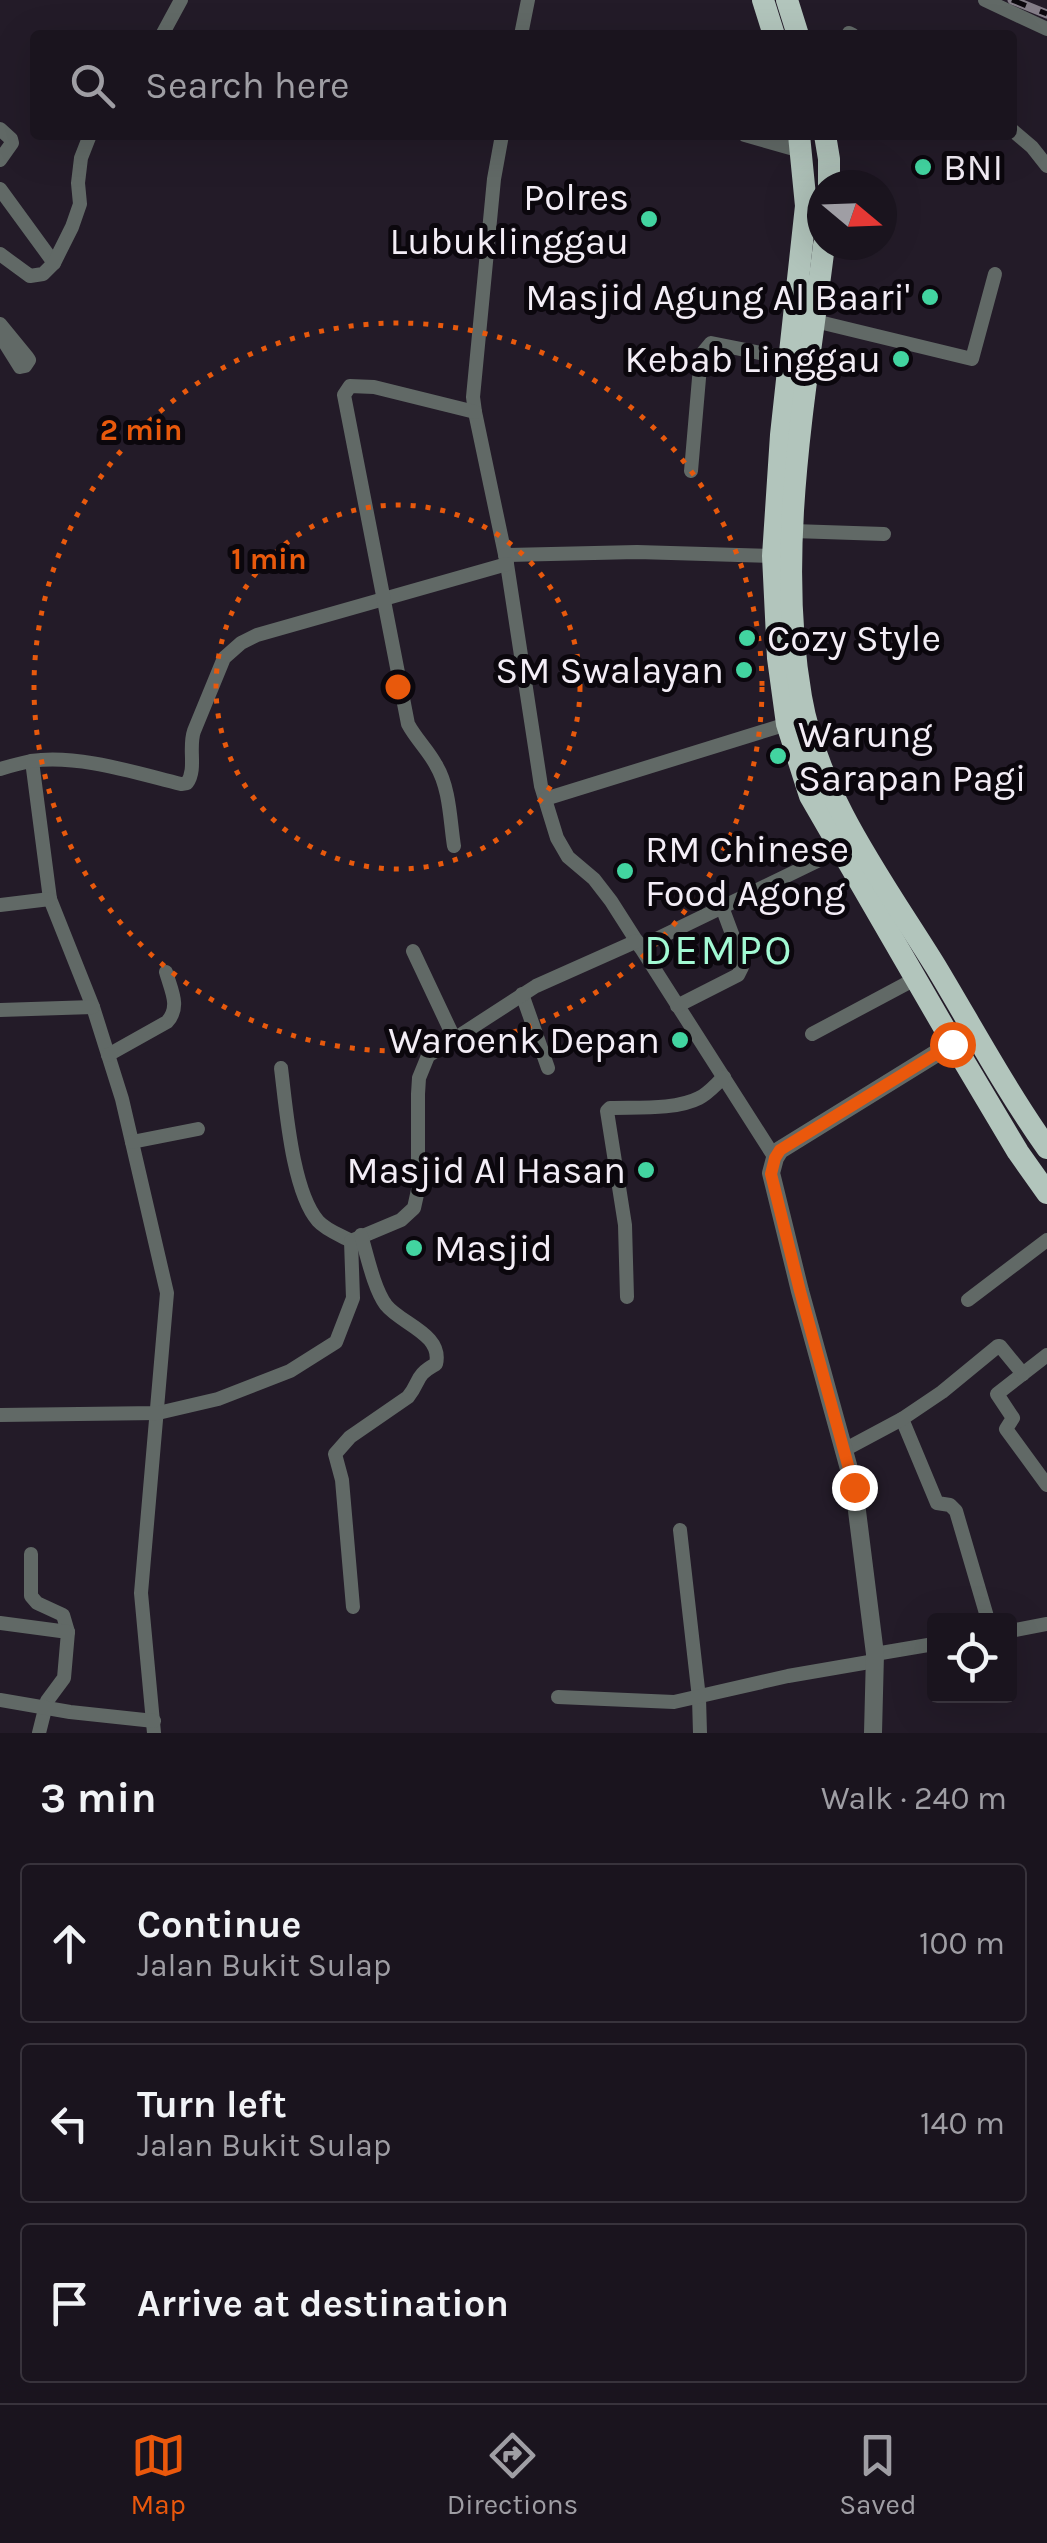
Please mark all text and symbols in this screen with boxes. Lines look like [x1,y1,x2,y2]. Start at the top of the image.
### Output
search box [30,30,1017,140]
icon: search [65,58,120,113]
text: Search here [145,63,349,108]
place label: BNI [943,145,1003,190]
marker: BNI [912,156,934,178]
north arrow [807,170,897,260]
place label: Polres Lubuklinggau [390,175,629,264]
marker: Polres Lubuklinggau [638,208,660,230]
place label: Masjid Agung Al Baari' [525,275,910,320]
marker: Masjid Agung Al Baari' [919,286,941,308]
place label: Kebab Linggau [625,337,881,382]
marker: Kebab Linggau [890,348,912,370]
text: 2 min [100,412,182,448]
text: 1 min [231,541,307,577]
place label: Cozy Style [767,616,941,661]
marker: Cozy Style [736,627,758,649]
place label: SM Swalayan [495,648,724,693]
marker: SM Swalayan [733,659,755,681]
centre of rings [380,669,416,705]
place label: Warung Sarapan Pagi [798,712,1026,801]
marker: Warung Sarapan Pagi [767,745,789,767]
place label: RM Chinese Food Agong [645,827,849,916]
marker: RM Chinese Food Agong [614,860,636,882]
district label: DEMPO [644,925,794,975]
place label: Waroenk Depan [388,1018,660,1063]
route start [930,1022,976,1068]
marker: Waroenk Depan [669,1029,691,1051]
place label: Masjid Al Hasan [347,1148,626,1193]
marker: Masjid Al Hasan [635,1159,657,1181]
place label: Masjid [434,1226,553,1271]
marker: Masjid [403,1237,425,1259]
route end [832,1465,878,1511]
map controls [927,1613,1017,1703]
button: locate [927,1613,1017,1703]
text: 3 min [40,1773,157,1823]
text: Walk · 240 m [821,1780,1007,1817]
text: Continue [137,1902,301,1947]
icon: ahead [42,1916,97,1971]
text: 100 m [919,1925,1005,1962]
text: Jalan Bukit Sulap [137,1947,391,1984]
text: Turn left [137,2082,287,2127]
icon: left [42,2096,97,2151]
text: 140 m [920,2105,1005,2142]
text: Jalan Bukit Sulap [137,2127,391,2164]
icon: arrive [42,2276,97,2331]
text: Arrive at destination [137,2281,509,2326]
tab: Map [130,2428,186,2521]
tab: Directions [447,2428,578,2521]
tab: Saved [839,2428,917,2521]

